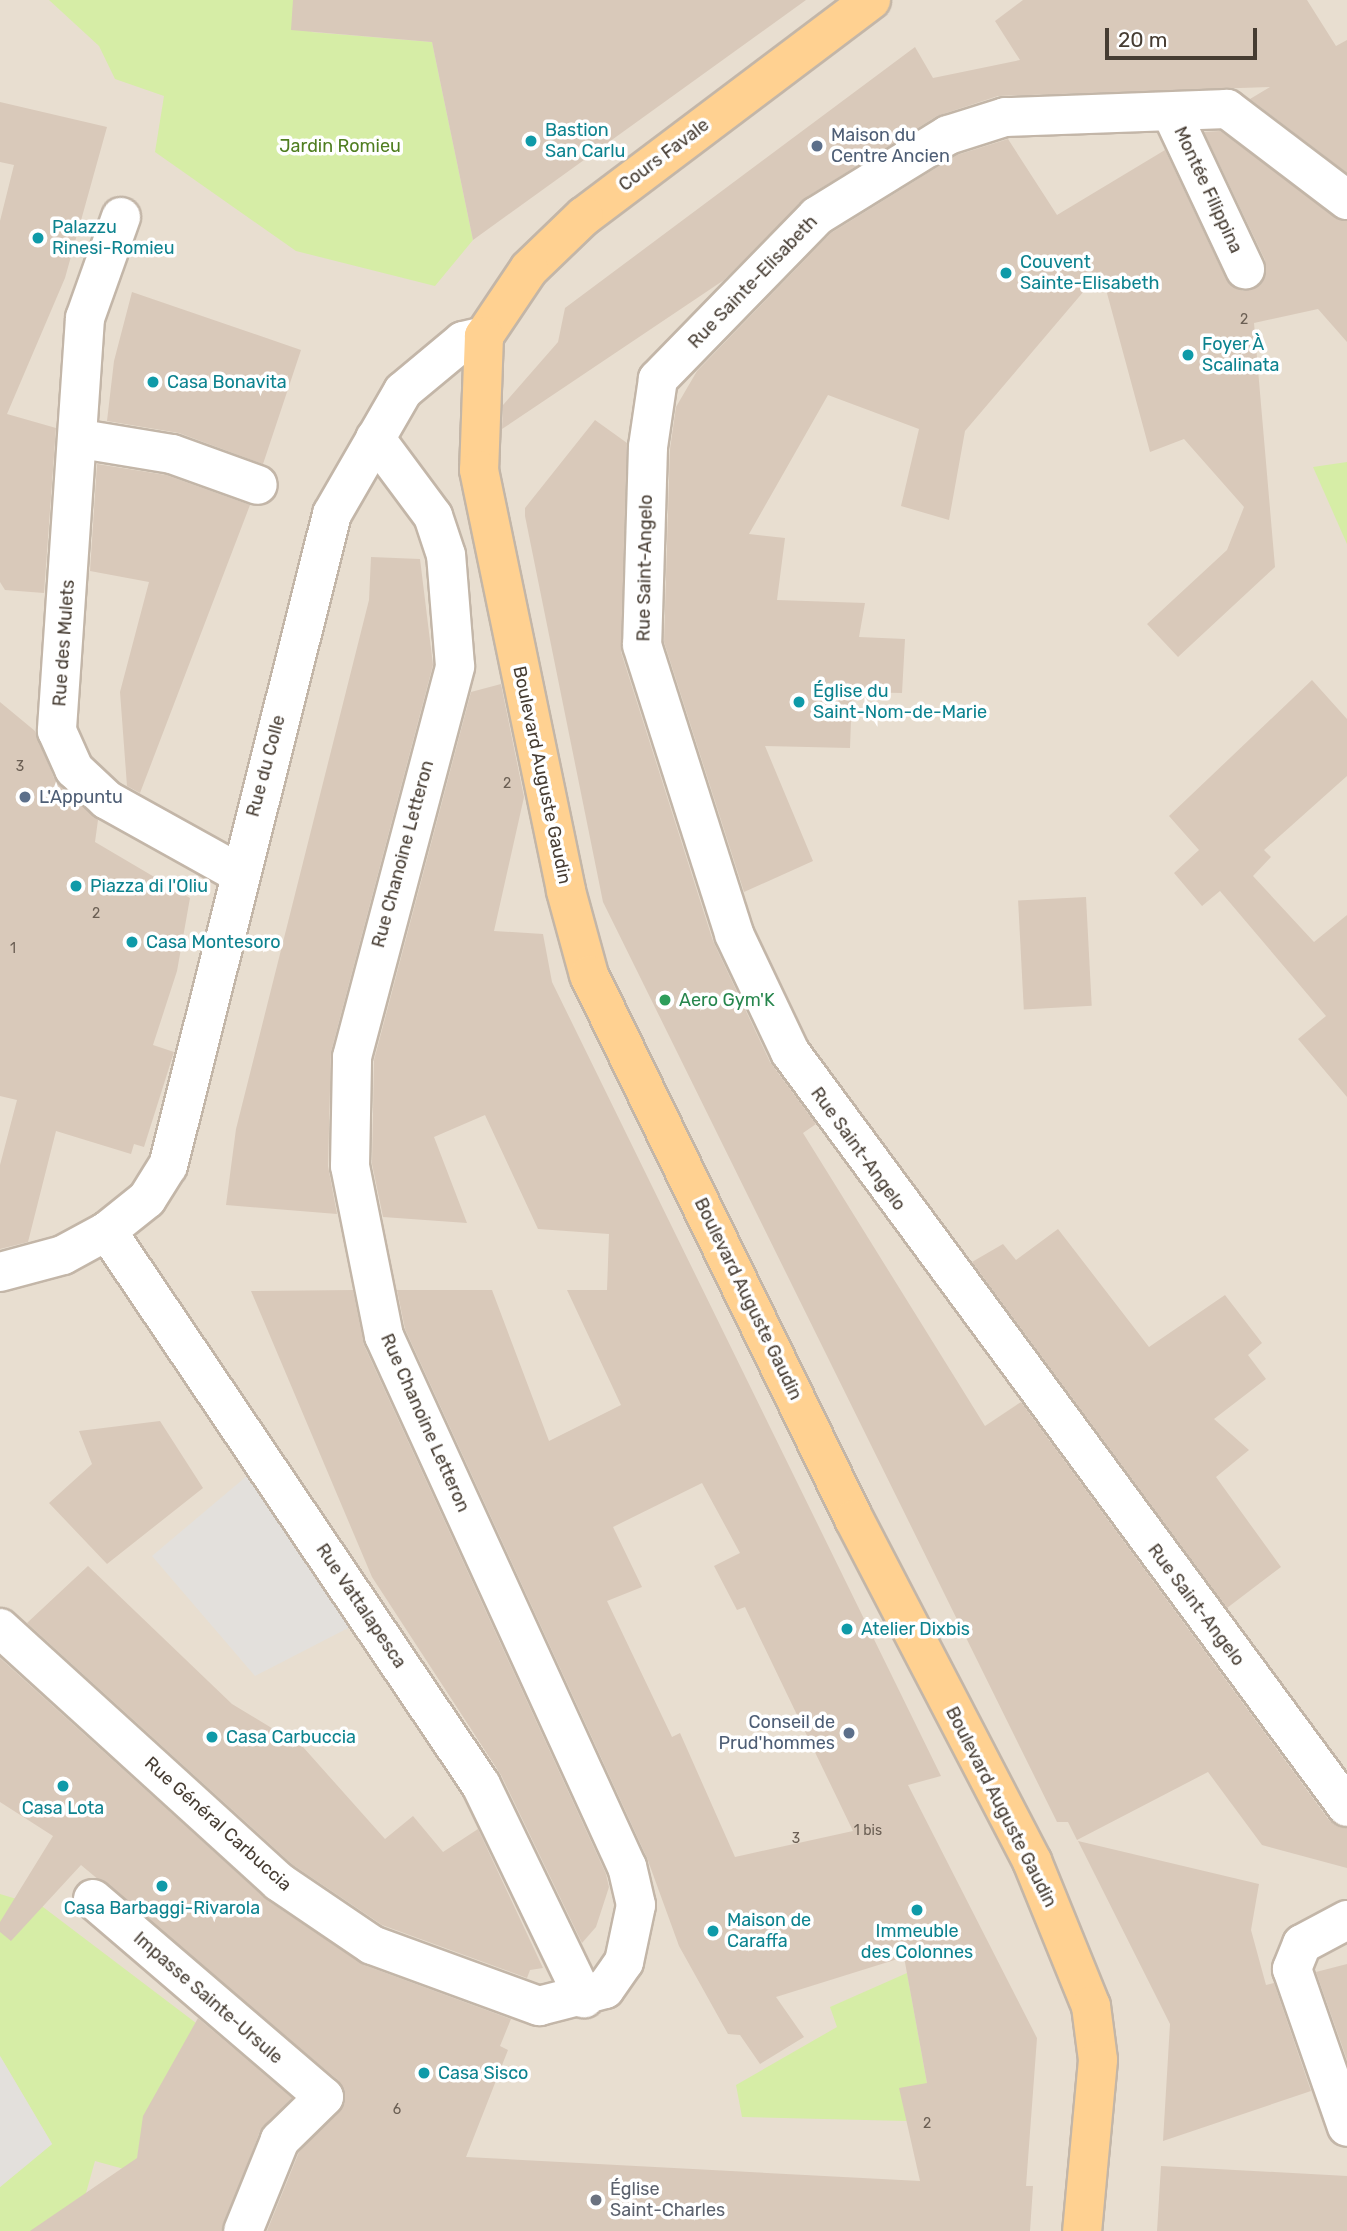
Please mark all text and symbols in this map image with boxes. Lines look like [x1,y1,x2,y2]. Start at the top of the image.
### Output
scale bar [1109,14,1261,58]
text: 20 m [1118,27,1167,52]
street label: Cours Favale [615,114,713,196]
place label: Bastion San Carlu [545,120,625,162]
street label: Montée Filippina [1169,123,1247,257]
place label: Maison du Centre Ancien [831,125,950,168]
marker: Bastion San Carlu [523,133,539,149]
park label: Jardin Romieu [279,135,401,157]
marker: Maison du Centre Ancien [809,138,825,154]
street label: Rue Sainte-Elisabeth [684,211,822,353]
place label: Palazzu Rinesi-Romieu [52,217,175,260]
marker: Palazzu Rinesi-Romieu [30,230,46,246]
place label: Couvent Sainte-Elisabeth [1020,252,1159,294]
marker: Couvent Sainte-Elisabeth [998,265,1014,281]
house number: 2 [1240,312,1248,328]
place label: Foyer À Scalinata [1202,334,1280,376]
marker: Foyer À Scalinata [1180,347,1196,363]
place label: Casa Bonavita [167,371,287,393]
marker: Casa Bonavita [145,374,161,390]
street label: Rue Saint-Angelo [633,494,657,642]
street label: Rue des Mulets [49,579,79,707]
street label: Boulevard Auguste Gaudin [508,664,576,886]
place label: Église du Saint-Nom-de-Marie [813,681,987,724]
marker: Église du Saint-Nom-de-Marie [791,694,807,710]
street label: Rue du Colle [242,713,290,819]
street label: Rue Chanoine Letteron [368,758,438,950]
house number: 3 [16,759,24,775]
house number: 2 [503,776,511,792]
place label: L'Appuntu [39,786,123,808]
marker: L'Appuntu [17,789,33,805]
place label: Piazza di l'Oliu [90,875,208,897]
marker: Piazza di l'Oliu [68,878,84,894]
house number: 2 [92,906,100,922]
place label: Casa Montesoro [146,931,280,953]
marker: Casa Montesoro [124,934,140,950]
house number: 1 [10,941,16,957]
place label: Aero Gym'K [679,989,775,1011]
marker: Aero Gym'K [657,992,673,1008]
street label: Rue Saint-Angelo [806,1083,910,1215]
street label: Boulevard Auguste Gaudin [689,1194,807,1404]
street label: Rue Chanoine Letteron [376,1330,474,1516]
street label: Rue Vattalapesca [311,1539,411,1673]
street label: Rue Saint-Angelo [1143,1540,1249,1670]
place label: Atelier Dixbis [861,1618,970,1640]
marker: Atelier Dixbis [839,1621,855,1637]
street label: Boulevard Auguste Gaudin [941,1703,1061,1911]
place label: Conseil de Prud'hommes [719,1712,835,1754]
marker: Conseil de Prud'hommes [841,1725,857,1741]
place label: Casa Carbuccia [226,1726,356,1748]
marker: Casa Carbuccia [204,1729,220,1745]
street label: Rue Général Carbuccia [140,1752,296,1896]
marker: Casa Lota [55,1778,71,1794]
place label: Casa Lota [22,1797,104,1819]
house number: 1 bis [854,1823,882,1839]
house number: 3 [792,1831,800,1847]
marker: Casa Barbaggi-Rivarola [154,1878,170,1894]
place label: Casa Barbaggi-Rivarola [64,1897,260,1919]
marker: Immeuble des Colonnes [909,1902,925,1918]
place label: Maison de Caraffa [727,1910,811,1952]
place label: Immeuble des Colonnes [861,1921,973,1964]
marker: Maison de Caraffa [705,1923,721,1939]
street label: Impasse Sainte-Ursule [129,1927,287,2069]
place label: Casa Sisco [438,2062,528,2084]
marker: Casa Sisco [416,2065,432,2081]
house number: 6 [393,2102,401,2118]
house number: 2 [923,2116,931,2132]
place label: Église Saint-Charles [610,2179,725,2222]
marker: Église Saint-Charles [588,2192,604,2208]

